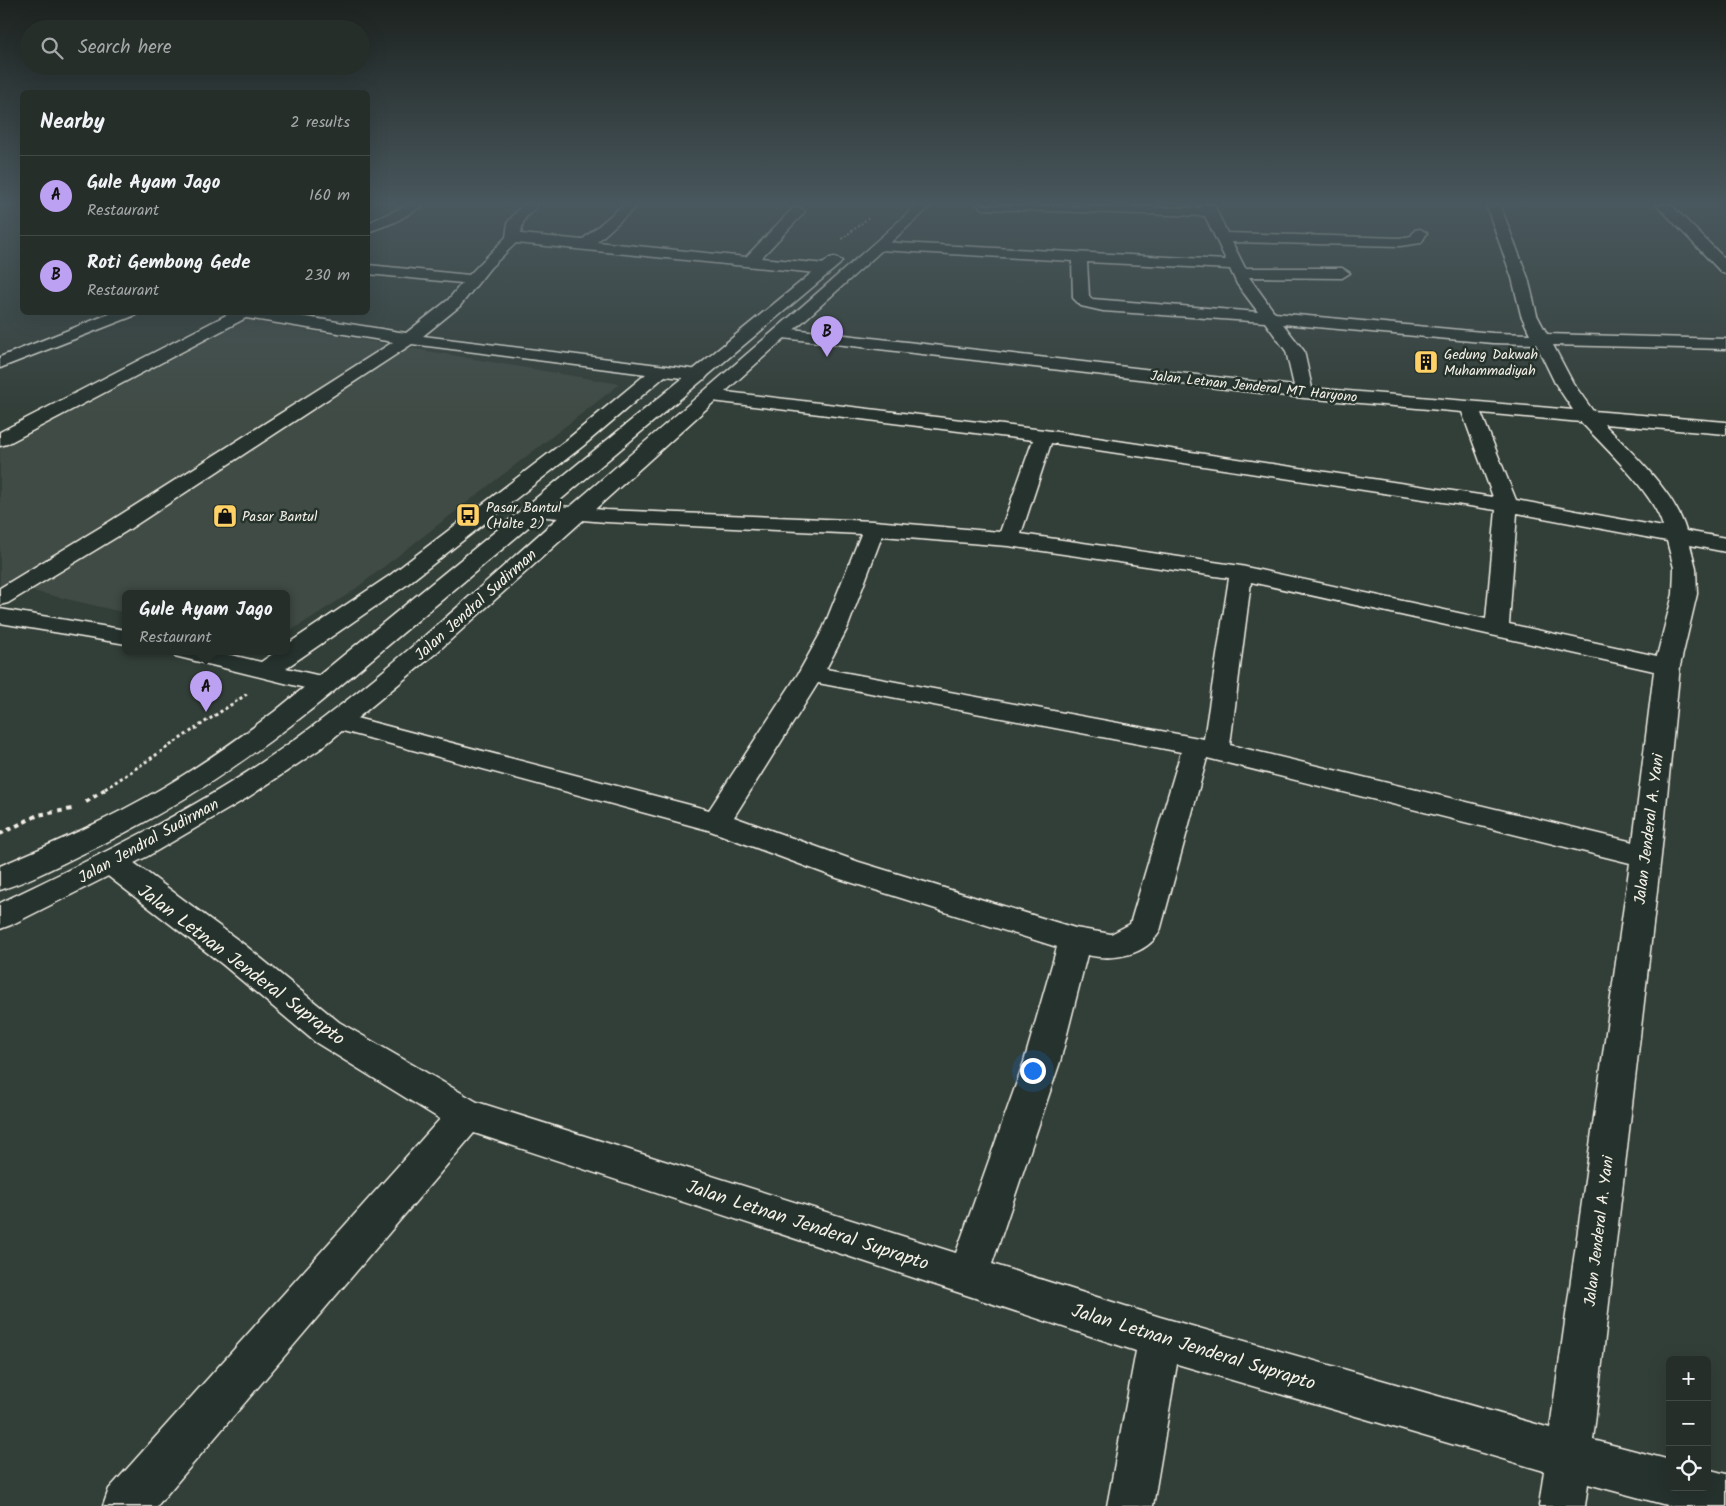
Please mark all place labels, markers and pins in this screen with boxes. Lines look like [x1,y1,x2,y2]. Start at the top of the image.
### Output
pin: B [811,316,843,357]
place label: Gedung Dakwah Muhammadiyah [1444,344,1538,382]
building icon: Gedung Dakwah Muhammadiyah [1413,349,1439,375]
place label: Pasar Bantul (Halte 2) [486,497,562,535]
bus stop icon: Pasar Bantul (Halte 2) [455,502,481,528]
shop icon: Pasar Bantul [212,503,238,529]
place label: Pasar Bantul [242,506,318,528]
pin: A [190,671,222,712]

